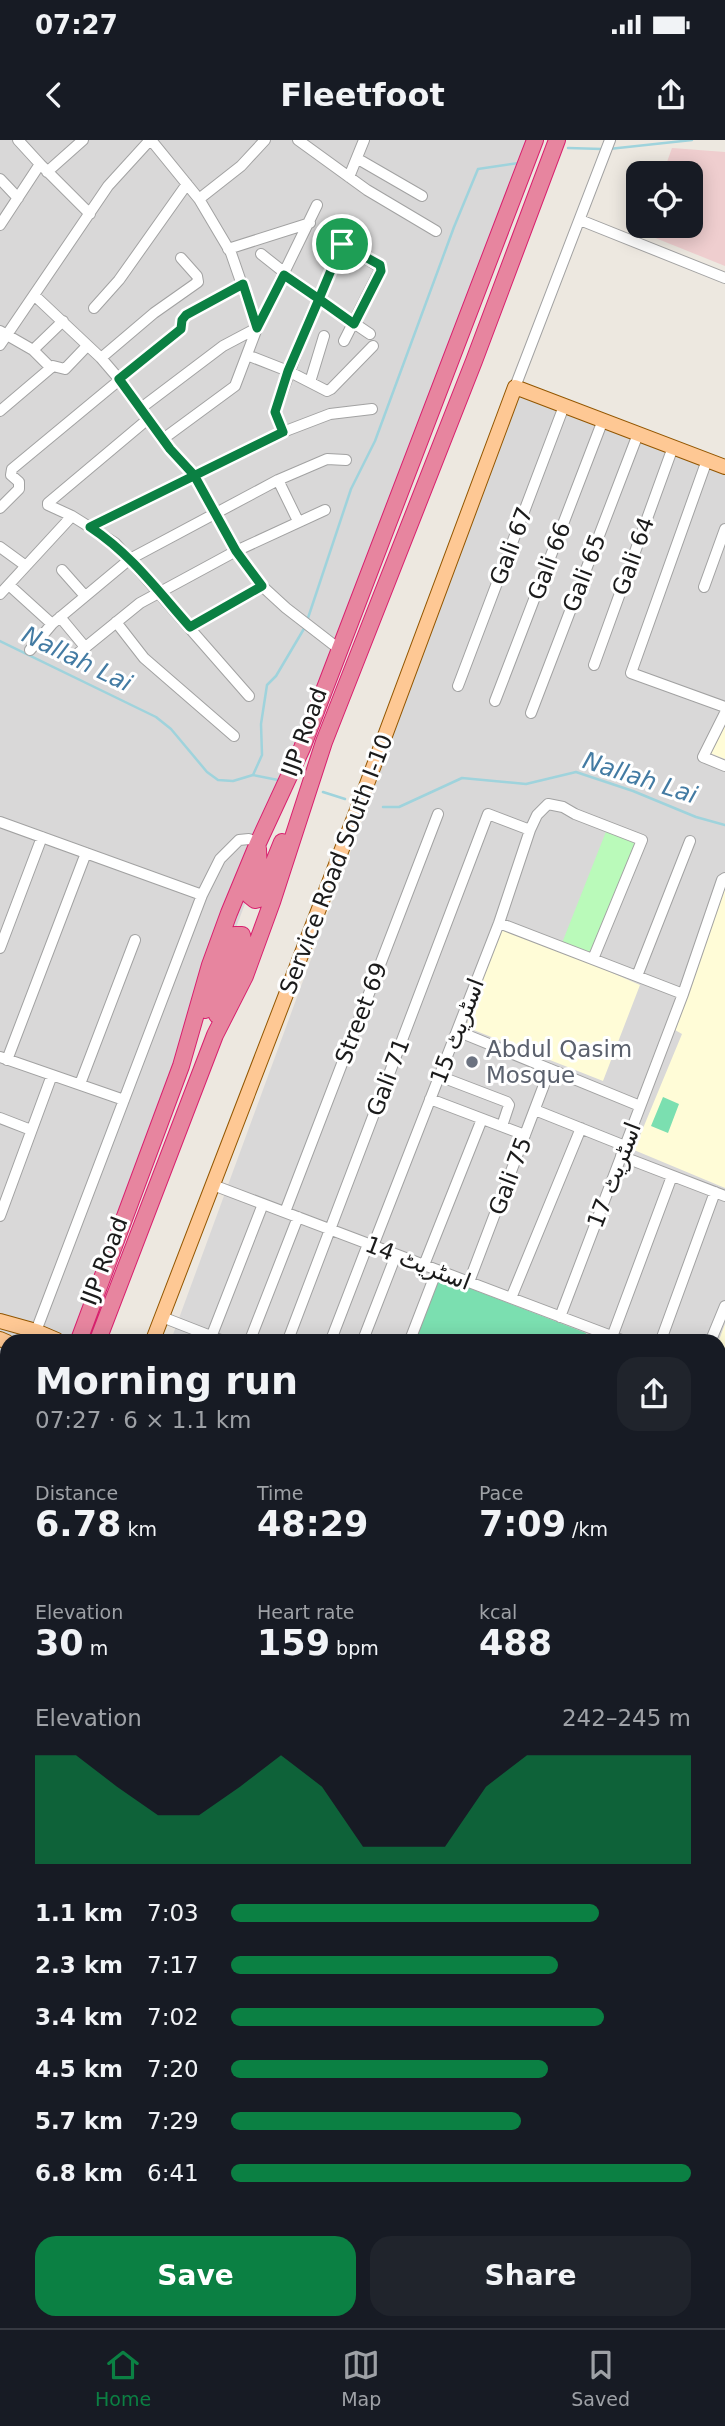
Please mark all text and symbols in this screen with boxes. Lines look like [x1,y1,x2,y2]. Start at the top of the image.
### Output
text: 07:27 [35,10,118,40]
icon: back [35,76,73,114]
text: Fleetfoot [280,76,445,114]
icon: share [652,76,690,114]
map controls [626,161,703,238]
button: locate [626,161,703,238]
pin [312,214,372,274]
icon: arrive [323,225,361,263]
street label: Gali 67 [484,503,538,589]
street label: Gali 64 [607,513,659,599]
street label: Gali 66 [522,518,576,604]
street label: Gali 65 [557,530,611,616]
water label: Nallah Lai [18,620,137,698]
street label: IJP Road [276,684,332,780]
street label: Service Road South I-10 [274,731,398,997]
water label: Nallah Lai [579,746,701,810]
street label: Street 69 [330,959,392,1067]
street label: اسٹریٹ 15 [425,975,490,1088]
street label: Gali 71 [361,1034,415,1120]
place label: Abdul Qasim Mosque [486,1036,632,1088]
marker: Abdul Qasim Mosque [464,1054,480,1070]
street label: اسٹریٹ 17 [582,1119,647,1232]
street label: Gali 75 [483,1133,537,1219]
street label: IJP Road [75,1213,133,1309]
street label: اسٹریٹ 14 [361,1231,474,1296]
button: share [617,1357,691,1431]
text: Morning run [35,1359,298,1403]
text: 07:27 · 6 × 1.1 km [35,1407,251,1433]
text: Distance [35,1482,118,1504]
text: Time [257,1482,304,1504]
text: Pace [479,1482,523,1504]
text: 6.78 [35,1504,121,1544]
text: 48:29 [257,1504,368,1544]
text: 7:09 [479,1504,566,1544]
text: km [121,1518,157,1540]
text: /km [566,1518,608,1540]
text: Elevation [35,1601,123,1623]
text: Heart rate [257,1601,355,1623]
text: kcal [479,1601,517,1623]
text: 30 [35,1623,84,1663]
text: 159 [257,1623,330,1663]
text: 488 [479,1623,552,1663]
text: m [84,1637,108,1659]
text: bpm [330,1637,379,1659]
text: Elevation [35,1705,142,1731]
text: 242–245 m [562,1705,691,1731]
text: 1.1 km [35,1900,123,1926]
text: 7:03 [147,1900,199,1926]
text: 2.3 km [35,1952,123,1978]
text: 7:17 [147,1952,199,1978]
text: 3.4 km [35,2004,123,2030]
text: 7:02 [147,2004,199,2030]
text: 4.5 km [35,2056,123,2082]
text: 7:20 [147,2056,199,2082]
text: 5.7 km [35,2108,123,2134]
text: 7:29 [147,2108,199,2134]
text: 6.8 km [35,2160,123,2186]
text: 6:41 [147,2160,199,2186]
button: Save [35,2236,356,2316]
button: Share [370,2236,691,2316]
tab: Home [95,2346,151,2410]
tab: Map [341,2346,381,2410]
tab: Saved [571,2346,630,2410]

